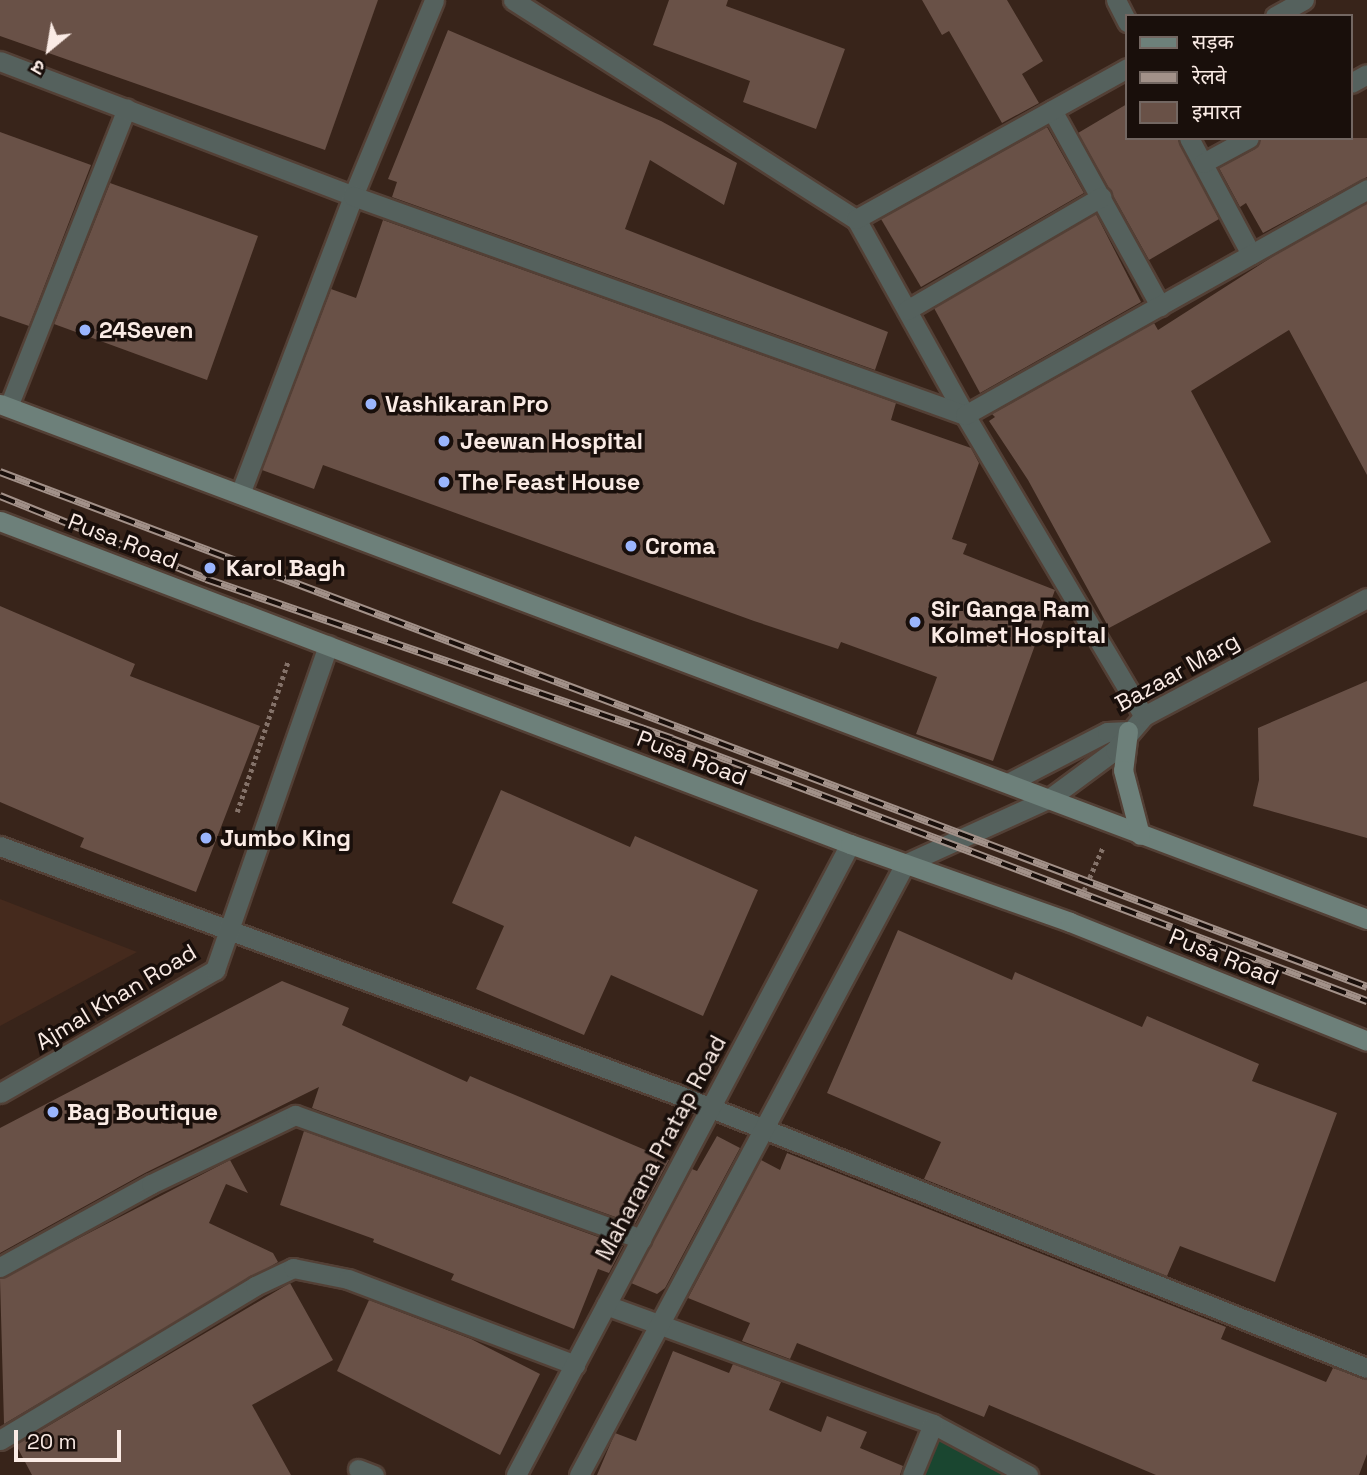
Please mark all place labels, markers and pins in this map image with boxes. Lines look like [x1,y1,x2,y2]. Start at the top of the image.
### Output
place label: 24Seven [99,316,194,344]
marker: 24Seven [77,322,93,338]
place label: Vashikaran Pro [385,390,549,418]
marker: Vashikaran Pro [363,396,379,412]
place label: Jeewan Hospital [460,427,643,455]
marker: Jeewan Hospital [434,431,454,451]
place label: The Feast House [458,468,640,496]
marker: The Feast House [436,474,452,490]
place label: Croma [645,532,716,560]
marker: Croma [623,538,639,554]
place label: Karol Bagh [226,554,346,582]
marker: Karol Bagh [200,558,220,578]
place label: Sir Ganga Ram Kolmet Hospital [931,595,1106,649]
marker: Sir Ganga Ram Kolmet Hospital [905,612,925,632]
place label: Jumbo King [220,824,351,852]
marker: Jumbo King [198,830,214,846]
place label: Bag Boutique [67,1098,218,1126]
marker: Bag Boutique [45,1104,61,1120]

